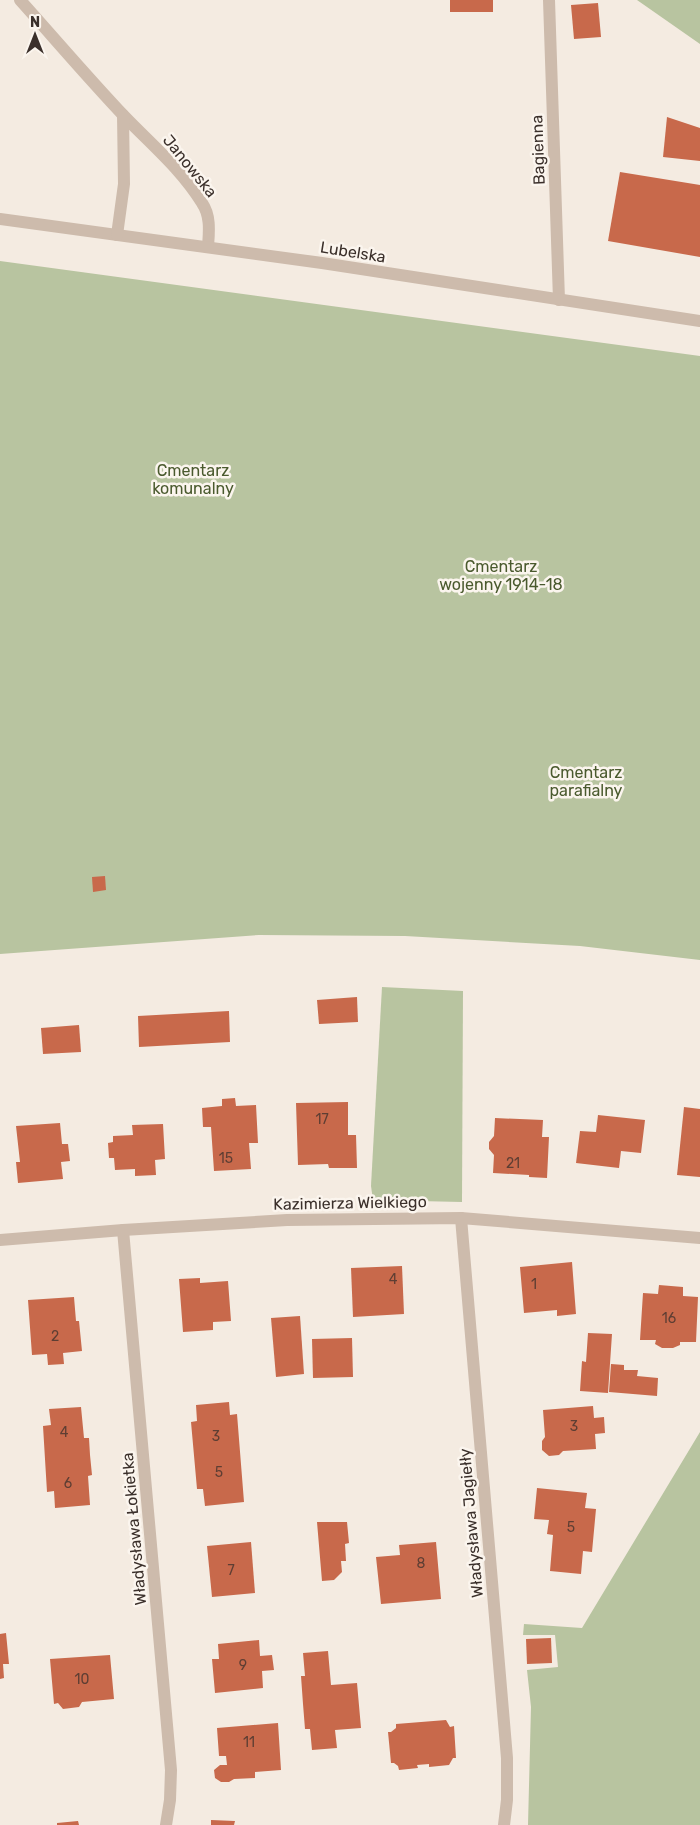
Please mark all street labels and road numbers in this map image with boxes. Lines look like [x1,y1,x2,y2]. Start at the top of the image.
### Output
street label: Bagienna [527,115,549,185]
street label: Janowska [159,131,221,201]
street label: Lubelska [319,237,387,267]
street label: Kazimierza Wielkiego [273,1192,427,1214]
street label: Władysława Jagiełły [455,1447,487,1598]
street label: Władysława Łokietka [118,1452,150,1606]

